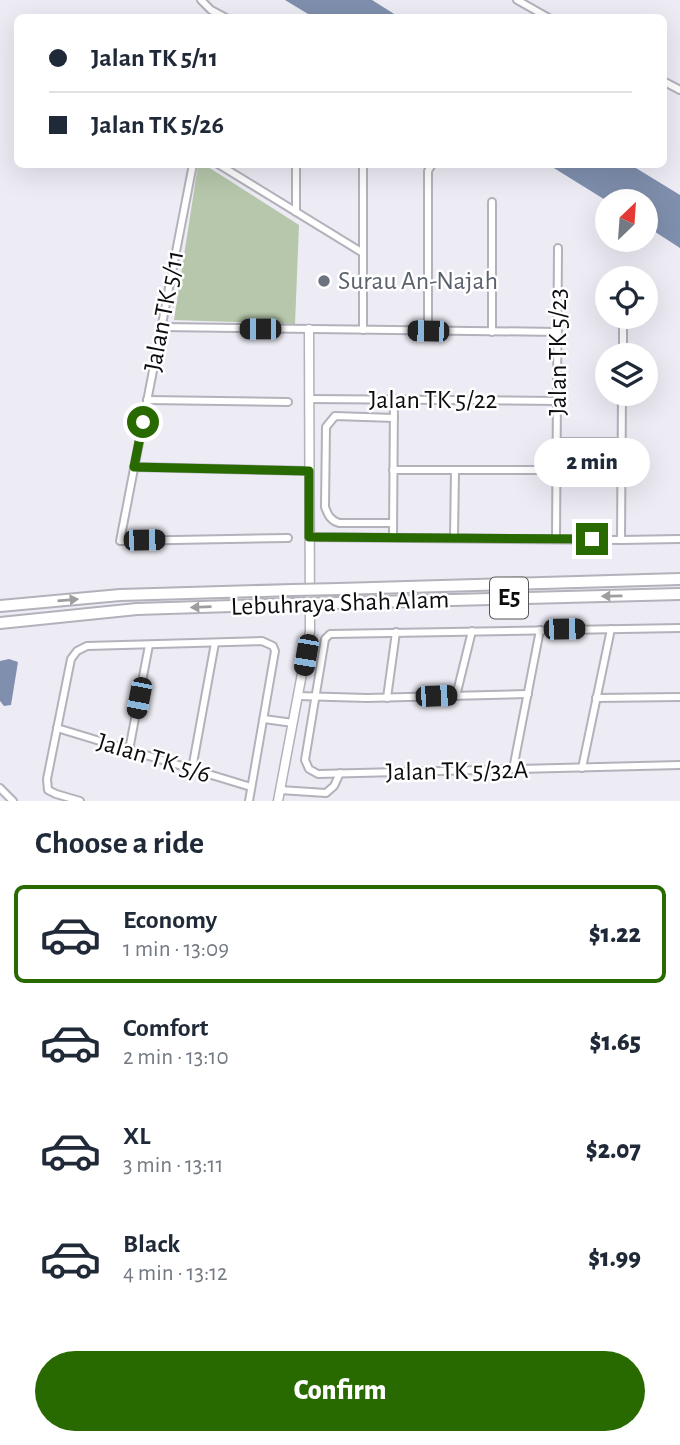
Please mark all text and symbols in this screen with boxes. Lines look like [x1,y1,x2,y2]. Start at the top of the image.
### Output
text: Jalan TK 5/11 [91,45,218,71]
text: Jalan TK 5/26 [91,112,224,138]
north arrow [595,189,658,252]
map controls [595,189,658,406]
street label: Jalan TK 5/11 [140,248,188,374]
button: locate [595,266,658,329]
place label: Surau An-Najah [338,268,498,294]
marker: Surau An-Najah [316,273,332,289]
street label: Jalan TK 5/23 [545,288,571,416]
car [240,319,282,340]
car [407,320,450,342]
button: layers [595,343,658,406]
street label: Jalan TK 5/22 [369,387,498,413]
route start [127,406,159,438]
callout: 2 min [534,438,650,486]
text: 2 min [566,451,618,474]
route end [576,523,608,555]
car [123,529,166,551]
road number: E5 [490,578,528,618]
street label: Lebuhraya Shah Alam [230,586,450,620]
one-way arrow [601,590,623,601]
one-way arrow [57,594,79,605]
one-way arrow [189,602,211,613]
car [543,618,586,640]
car [293,632,320,678]
car [125,675,154,721]
car [415,685,458,707]
street label: Jalan TK 5/6 [94,728,214,788]
street label: Jalan TK 5/32A [385,757,529,785]
text: Choose a ride [35,827,204,859]
icon: car [39,903,102,966]
text: Economy [123,907,217,933]
text: $1.22 [589,921,641,947]
text: 1 min · 13:09 [123,938,229,961]
icon: car [39,1011,102,1074]
text: Comfort [123,1015,208,1041]
text: $1.65 [589,1029,641,1055]
text: 2 min · 13:10 [123,1046,229,1069]
icon: car [39,1119,102,1182]
text: XL [123,1123,150,1149]
text: $2.07 [586,1137,641,1163]
text: 3 min · 13:11 [123,1154,223,1177]
icon: car [39,1227,102,1290]
text: Black [123,1231,180,1257]
text: $1.99 [588,1245,641,1271]
text: 4 min · 13:12 [123,1262,228,1285]
button: Confirm [35,1351,645,1431]

